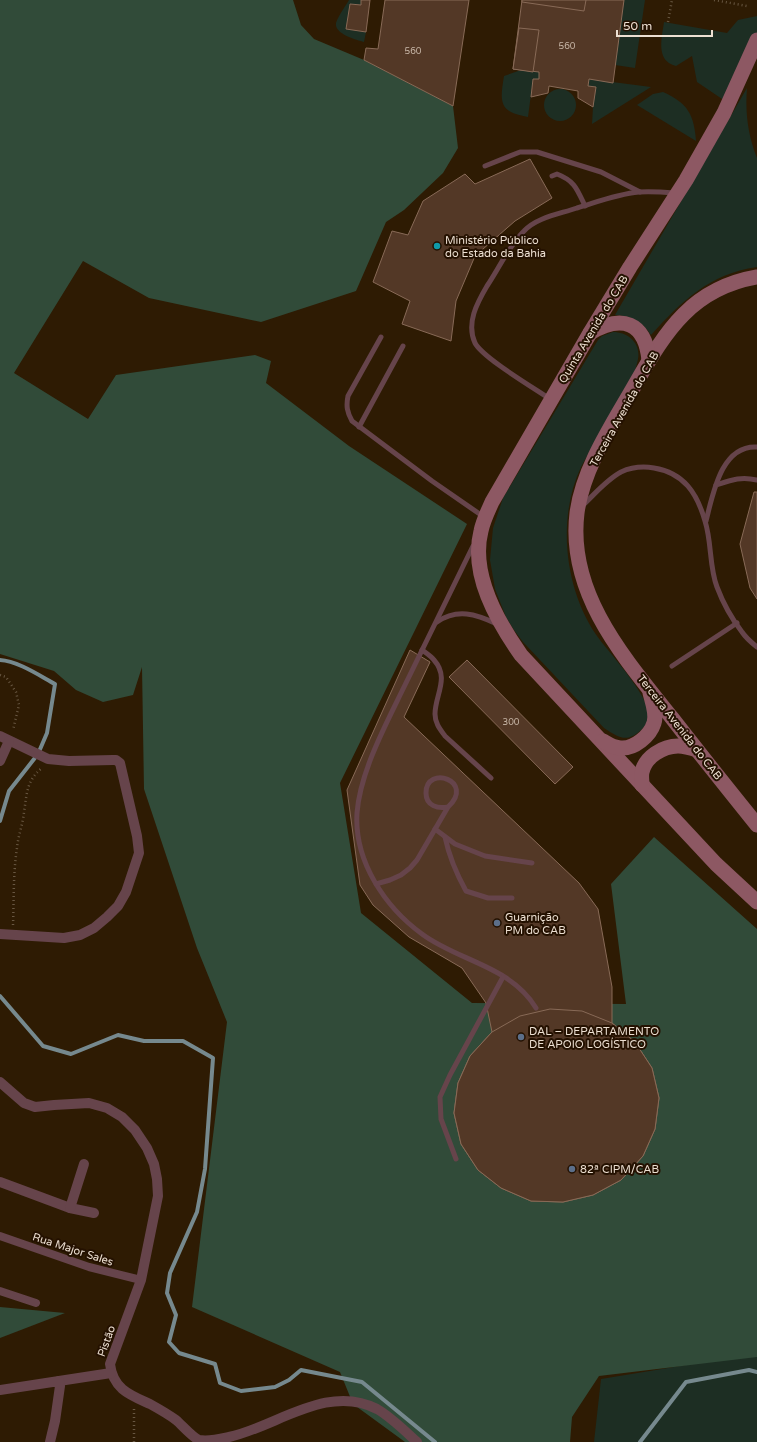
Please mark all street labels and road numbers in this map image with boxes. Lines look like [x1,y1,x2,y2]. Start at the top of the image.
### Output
street label: Quinta Avenida do CAB [556,273,631,385]
street label: Terceira Avenida do CAB [587,349,662,469]
street label: Terceira Avenida do CAB [635,672,725,783]
street label: Rua Major Sales [31,1230,115,1269]
street label: Pistão [95,1323,118,1359]

